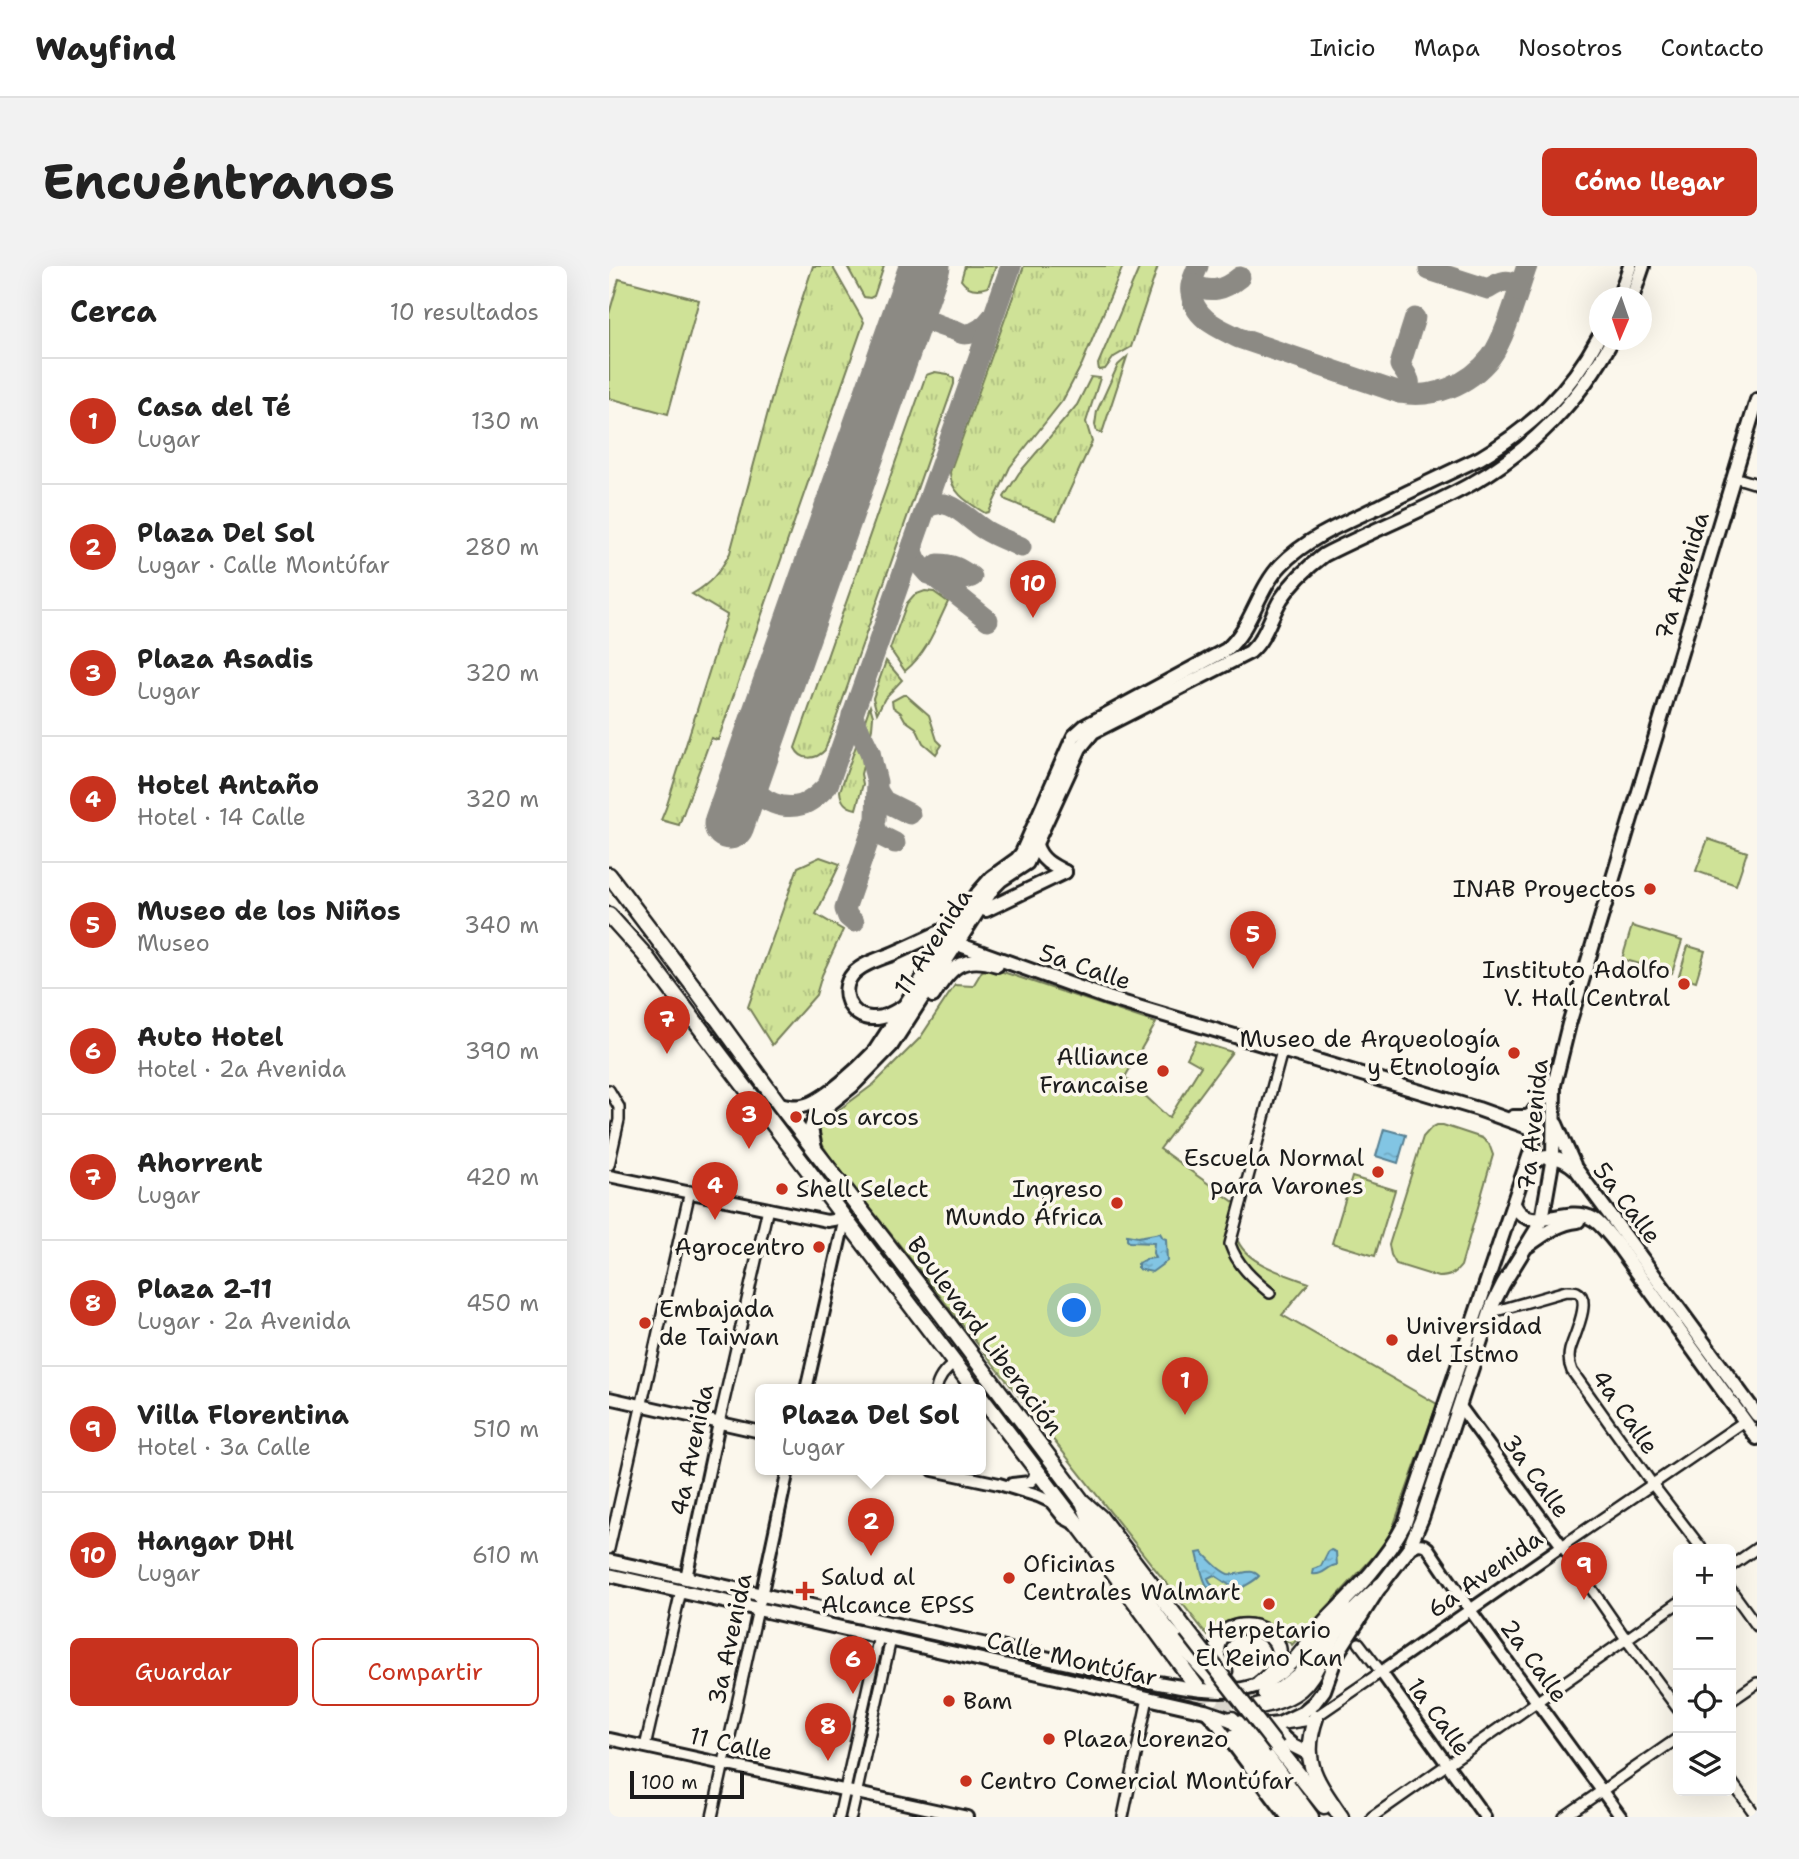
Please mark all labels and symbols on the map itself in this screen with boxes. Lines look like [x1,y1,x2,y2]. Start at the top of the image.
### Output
north arrow [1589,287,1652,350]
street label: 7a Avenida [1647,508,1717,644]
pin: 10 [1010,560,1056,618]
place label: INAB Proyectos [1453,873,1636,905]
marker: INAB Proyectos [1642,881,1658,897]
street label: 11 Avenida [887,882,980,1002]
pin: 5 [1230,911,1276,969]
street label: 5a Calle [1035,936,1135,998]
place label: Instituto Adolfo V. Hall Central [1482,954,1671,1014]
marker: Instituto Adolfo V. Hall Central [1676,976,1692,992]
pin: 7 [644,996,690,1054]
place label: Museo de Arqueología y Etnología [1240,1023,1500,1083]
place label: Alliance Francaise [1039,1041,1149,1101]
marker: Museo de Arqueología y Etnología [1506,1045,1522,1061]
street label: 7a Avenida [1510,1057,1556,1193]
marker: Alliance Francaise [1155,1063,1171,1079]
pin: 3 [726,1091,772,1149]
place label: Los arcos [810,1101,919,1133]
marker: Los arcos [788,1109,804,1125]
place label: Escuela Normal para Varones [1184,1142,1365,1202]
street label: 5a Calle [1586,1155,1668,1251]
pin: 4 [692,1162,738,1220]
marker: Escuela Normal para Varones [1370,1164,1386,1180]
place label: Shell Select [796,1173,929,1205]
place label: Ingreso Mundo África [945,1173,1103,1233]
marker: Shell Select [774,1181,790,1197]
marker: Ingreso Mundo África [1109,1195,1125,1211]
street label: Boulevard Liberación [900,1230,1070,1442]
place label: Agrocentro [674,1231,805,1263]
marker: Agrocentro [811,1239,827,1255]
place label: Embajada de Taiwan [659,1293,779,1353]
your location [1057,1293,1091,1327]
place label: Universidad del Istmo [1406,1310,1542,1370]
marker: Embajada de Taiwan [637,1315,653,1331]
marker: Universidad del Istmo [1384,1332,1400,1348]
pin: 1 [1162,1357,1208,1415]
street label: 4a Calle [1584,1363,1666,1461]
street label: 4a Avenida [662,1381,722,1519]
street label: 3a Calle [1495,1428,1577,1524]
pin: 2 [848,1498,894,1556]
street label: 6a Avenida [1421,1523,1549,1625]
pin: 9 [1561,1542,1607,1600]
place label: Oficinas Centrales Walmart [1023,1548,1241,1608]
place label: Salud al Alcance EPSS [821,1561,975,1621]
street label: 3a Avenida [700,1570,760,1708]
marker: Oficinas Centrales Walmart [1001,1570,1017,1586]
marker: Salud al Alcance EPSS [795,1581,815,1601]
marker: Herpetario El Reino Kan [1261,1596,1277,1612]
street label: 2a Calle [1493,1613,1575,1709]
place label: Herpetario El Reino Kan [1195,1614,1343,1674]
street label: Calle Montúfar [983,1624,1161,1694]
pin: 6 [830,1636,876,1694]
street label: 1a Calle [1400,1671,1478,1763]
place label: Bam [963,1685,1013,1717]
marker: Bam [941,1693,957,1709]
pin: 8 [805,1703,851,1761]
street label: 11 Calle [686,1720,776,1768]
place label: Plaza Lorenzo [1063,1723,1229,1755]
marker: Plaza Lorenzo [1041,1731,1057,1747]
place label: Centro Comercial Montúfar [980,1765,1295,1797]
scale bar [630,1768,744,1800]
marker: Centro Comercial Montúfar [958,1773,974,1789]

